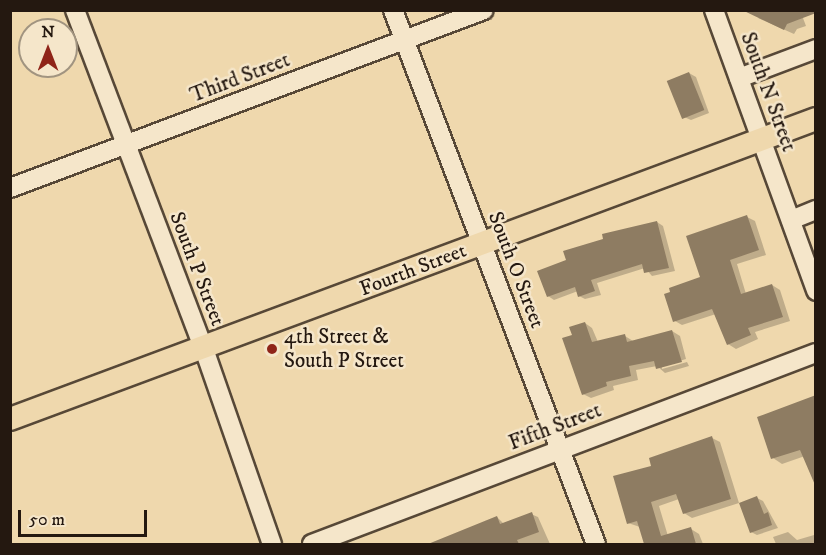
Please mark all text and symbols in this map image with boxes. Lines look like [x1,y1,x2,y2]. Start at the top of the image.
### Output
north arrow [18,18,78,78]
text: N [41,22,55,42]
street label: South N Street [735,29,801,155]
street label: Third Street [187,47,293,109]
street label: South P Street [164,208,230,330]
street label: South O Street [482,208,550,332]
street label: Fourth Street [356,238,470,302]
place label: 4th Street & South P Street [284,324,404,374]
marker: 4th Street & South P Street [265,342,279,356]
street label: Fifth Street [505,398,605,456]
scale bar [21,498,150,536]
text: 50 m [29,509,65,531]

